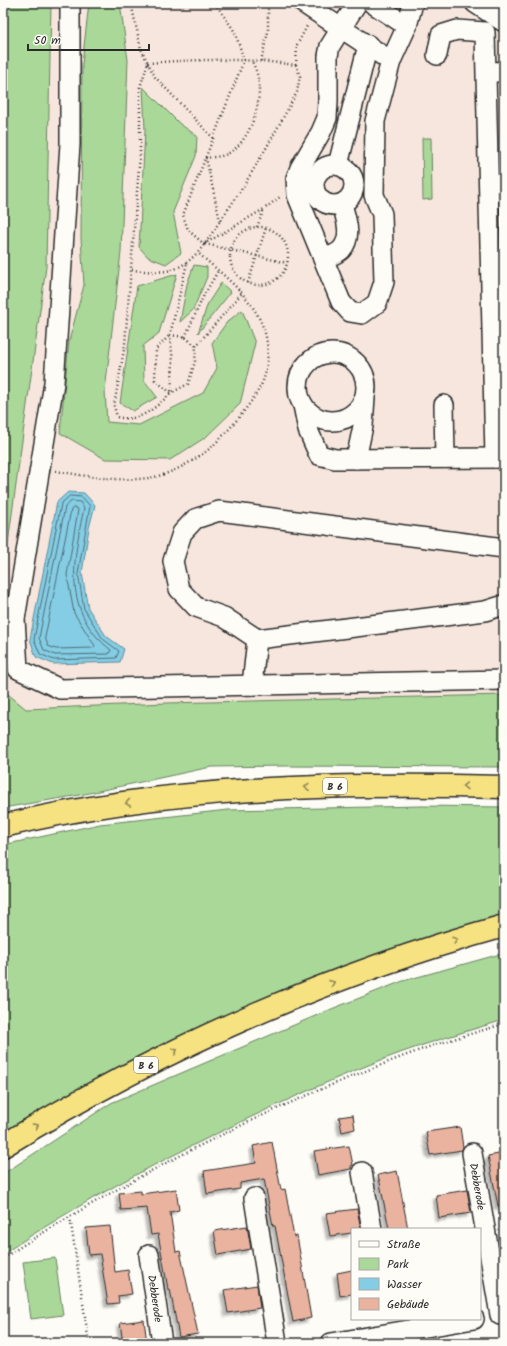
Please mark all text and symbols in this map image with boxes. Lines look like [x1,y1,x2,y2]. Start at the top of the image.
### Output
scale bar [28,26,149,52]
text: 50 m [34,31,61,50]
road number: B 6 [323,778,347,794]
one-way arrow [304,782,310,791]
one-way arrow [462,782,468,790]
one-way arrow [125,799,131,808]
one-way arrow [451,936,458,944]
one-way arrow [328,979,335,987]
one-way arrow [171,1048,179,1056]
road number: B 6 [134,1057,158,1073]
one-way arrow [32,1123,39,1131]
street label: Debberode [464,1162,490,1212]
legend [351,1228,481,1320]
text: Straße [387,1235,421,1254]
text: Park [387,1255,409,1274]
street label: Debberode [142,1274,167,1324]
text: Wasser [387,1275,423,1294]
text: Gebäude [387,1295,429,1314]

